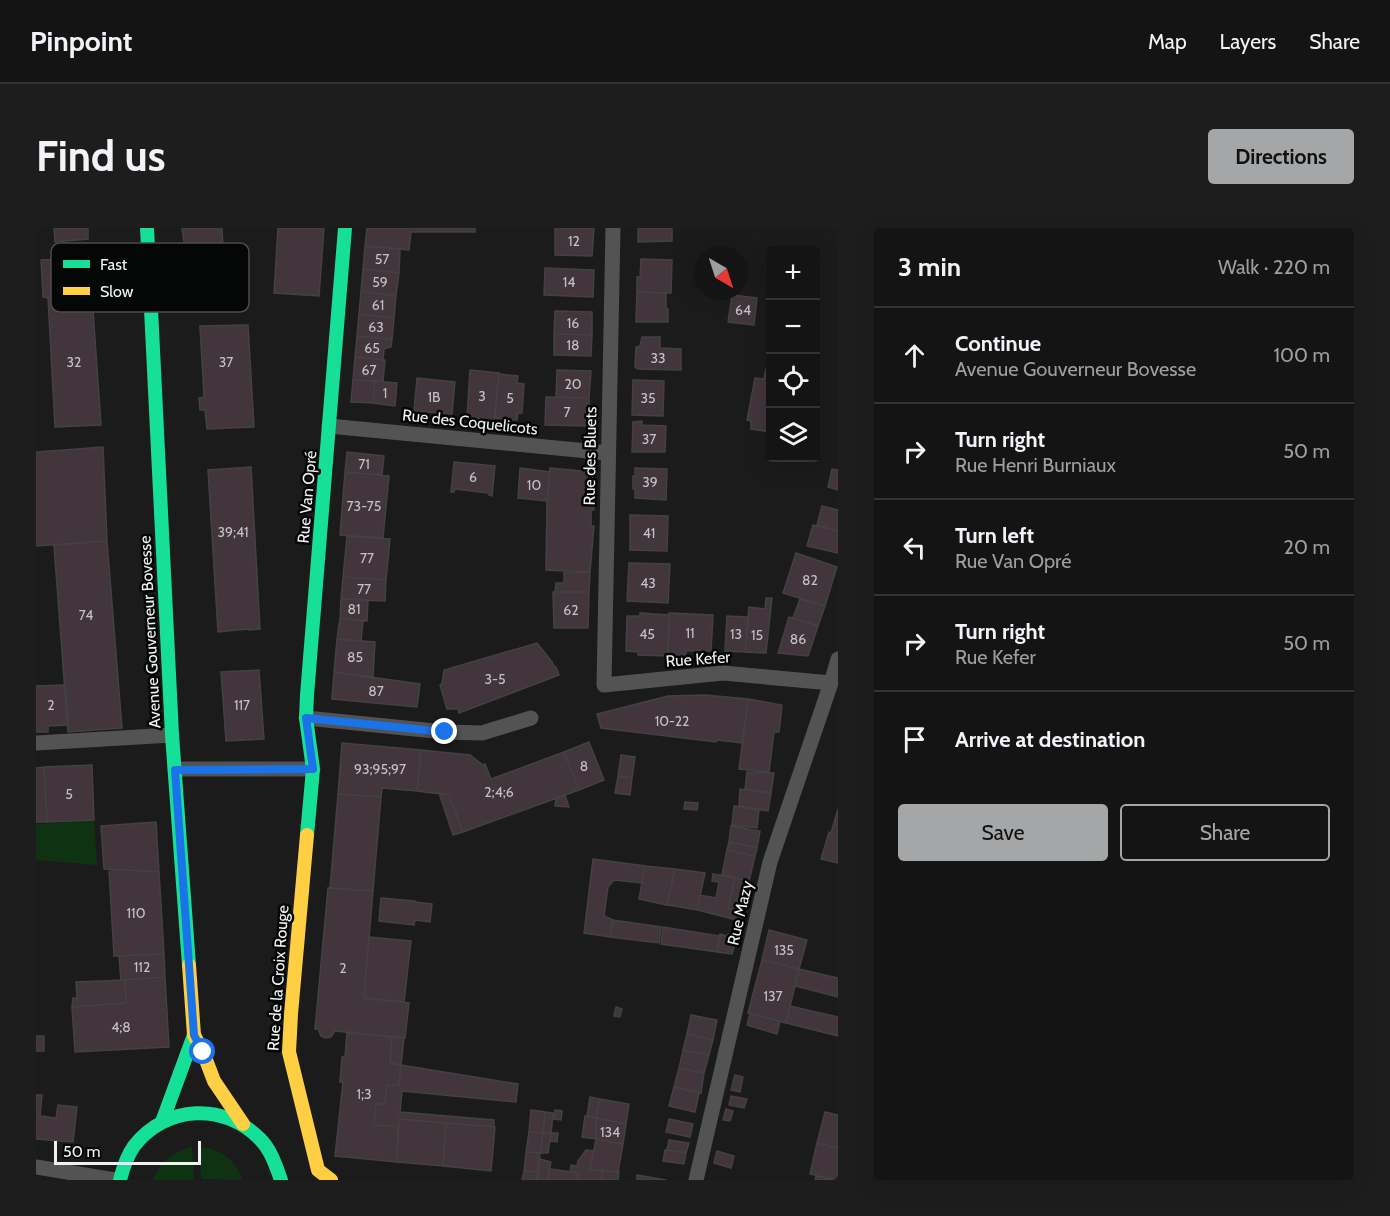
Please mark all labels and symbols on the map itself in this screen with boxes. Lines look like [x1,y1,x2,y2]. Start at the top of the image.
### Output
house number: 12 [568,232,580,250]
legend [51,243,249,312]
north arrow [694,246,748,300]
house number: 57 [375,250,389,268]
text: Fast [100,255,128,274]
house number: 59 [372,273,388,291]
house number: 14 [563,273,575,291]
text: Slow [100,282,134,301]
house number: 61 [372,296,384,314]
house number: 64 [735,301,751,319]
house number: 16 [567,314,579,332]
house number: 63 [368,318,384,336]
house number: 18 [566,336,580,354]
house number: 65 [364,339,380,357]
house number: 33 [650,349,666,367]
house number: 32 [67,353,81,371]
house number: 37 [219,353,233,371]
house number: 67 [362,361,376,379]
house number: 20 [564,375,582,393]
house number: 1 [383,384,387,402]
house number: 3 [478,387,486,405]
house number: 1B [428,388,440,406]
house number: 5 [506,389,514,407]
house number: 35 [640,389,656,407]
house number: 7 [563,403,571,421]
street label: Rue des Coquelicots [401,405,539,439]
street label: Rue des Bluets [580,406,600,506]
house number: 37 [642,430,656,448]
street label: Rue Van Opré [293,450,321,544]
house number: 71 [358,455,370,473]
house number: 6 [469,468,477,486]
house number: 39 [642,473,658,491]
house number: 10 [527,476,541,494]
house number: 73-75 [347,497,381,515]
house number: 39;41 [217,523,249,541]
house number: 41 [643,524,655,542]
street label: Avenue Gouverneur Bovesse [135,535,165,729]
house number: 77 [360,549,374,567]
house number: 82 [802,571,818,589]
house number: 43 [640,574,656,592]
house number: 77 [357,580,371,598]
house number: 81 [347,600,361,618]
house number: 62 [563,601,579,619]
house number: 74 [79,606,93,624]
house number: 11 [685,624,695,642]
house number: 45 [639,625,655,643]
house number: 13 [730,625,742,643]
house number: 15 [751,626,763,644]
house number: 86 [790,630,806,648]
street label: Rue Kefer [665,647,732,671]
house number: 85 [347,648,363,666]
house number: 3-5 [484,670,506,688]
house number: 87 [368,682,384,700]
house number: 2 [47,696,55,714]
house number: 117 [234,696,250,714]
house number: 10-22 [655,712,689,730]
route end [431,718,457,744]
house number: 8 [580,757,588,775]
house number: 93;95;97 [354,760,406,778]
house number: 2;4;6 [484,783,514,801]
house number: 5 [65,785,73,803]
street label: Rue Mazy [723,879,757,947]
house number: 110 [127,904,146,922]
street label: Rue de la Croix Rouge [263,905,293,1051]
house number: 135 [774,941,794,959]
house number: 112 [134,958,150,976]
house number: 2 [339,959,347,977]
house number: 137 [763,987,783,1005]
house number: 4;8 [111,1018,131,1036]
route start [189,1038,215,1064]
house number: 1;3 [356,1085,372,1103]
house number: 134 [600,1123,620,1141]
scale bar [54,1138,201,1166]

